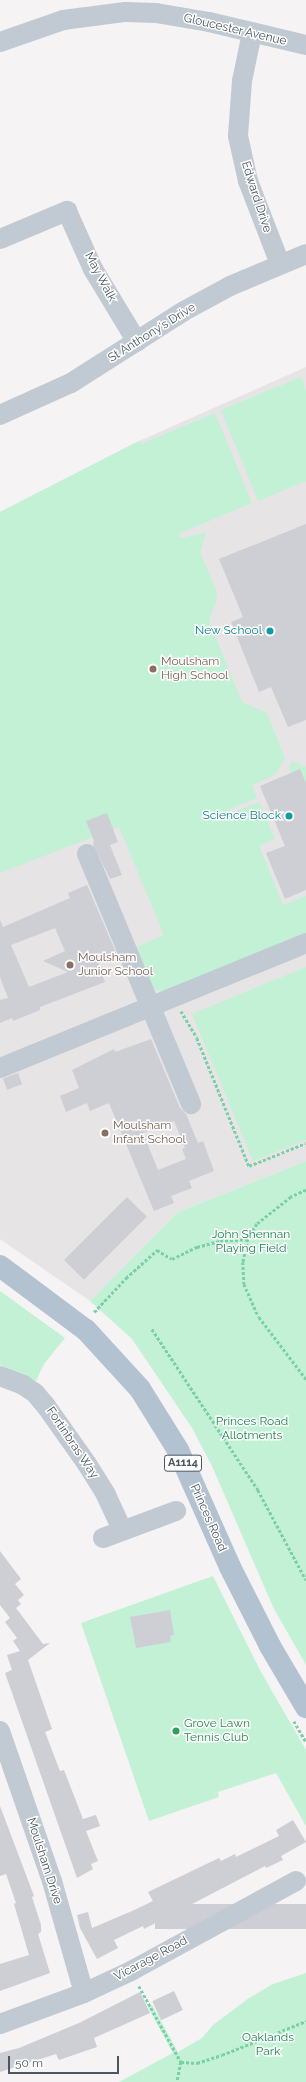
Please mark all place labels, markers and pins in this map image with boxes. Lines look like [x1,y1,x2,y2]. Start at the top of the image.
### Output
place label: New School [195,624,262,638]
marker: New School [265,626,275,636]
place label: Moulsham High School [161,655,228,683]
marker: Moulsham High School [148,664,158,674]
place label: Science Block [202,809,281,823]
marker: Science Block [284,811,294,821]
place label: Moulsham Junior School [78,951,153,979]
marker: Moulsham Junior School [65,960,75,970]
place label: Moulsham Infant School [113,1119,186,1147]
marker: Moulsham Infant School [100,1128,110,1138]
place label: Grove Lawn Tennis Club [184,1717,250,1745]
marker: Grove Lawn Tennis Club [171,1726,181,1736]

